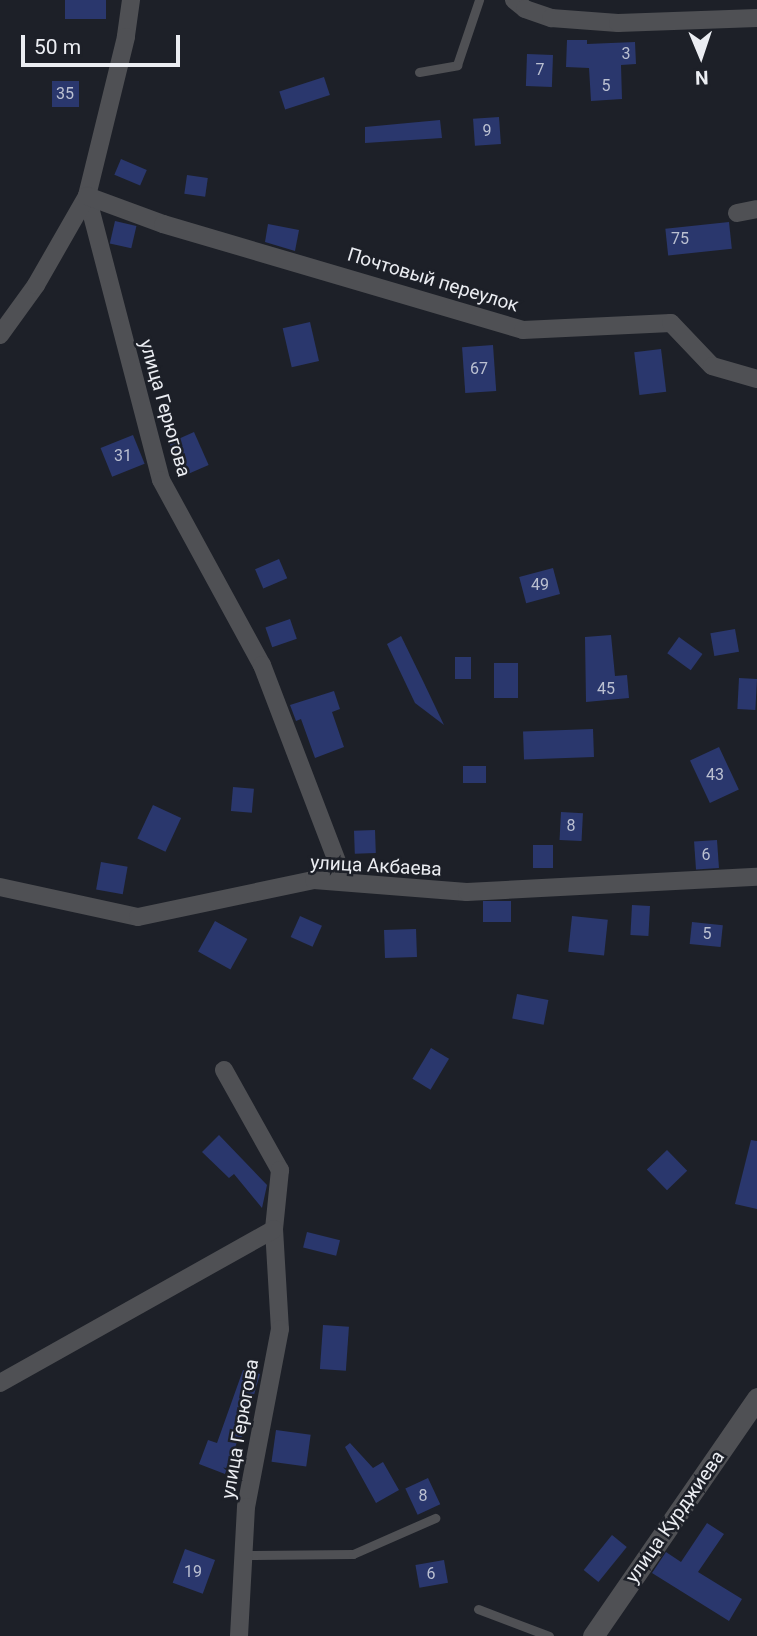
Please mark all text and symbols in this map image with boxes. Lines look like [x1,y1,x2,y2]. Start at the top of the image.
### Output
scale bar [24,21,184,65]
north arrow [666,21,736,91]
text: 50 m [34,35,81,59]
house number: 3 [622,44,630,64]
house number: 7 [536,60,544,80]
text: N [695,66,709,89]
house number: 5 [602,76,610,96]
house number: 35 [56,84,74,104]
house number: 9 [483,121,491,141]
house number: 75 [671,229,689,249]
street label: Почтовый переулок [345,243,521,317]
street label: улица Герюгова [135,337,195,479]
house number: 67 [470,359,488,379]
house number: 31 [114,446,132,466]
house number: 49 [531,575,549,595]
house number: 45 [597,679,615,699]
house number: 43 [706,765,724,785]
house number: 8 [567,816,575,836]
house number: 6 [702,845,710,865]
street label: улица Акбаева [310,851,442,881]
house number: 5 [703,924,711,944]
street label: улица Герюгова [216,1357,264,1501]
street label: улица Курджиева [621,1446,729,1588]
house number: 8 [419,1486,427,1506]
house number: 19 [184,1562,202,1582]
house number: 6 [427,1564,435,1584]

